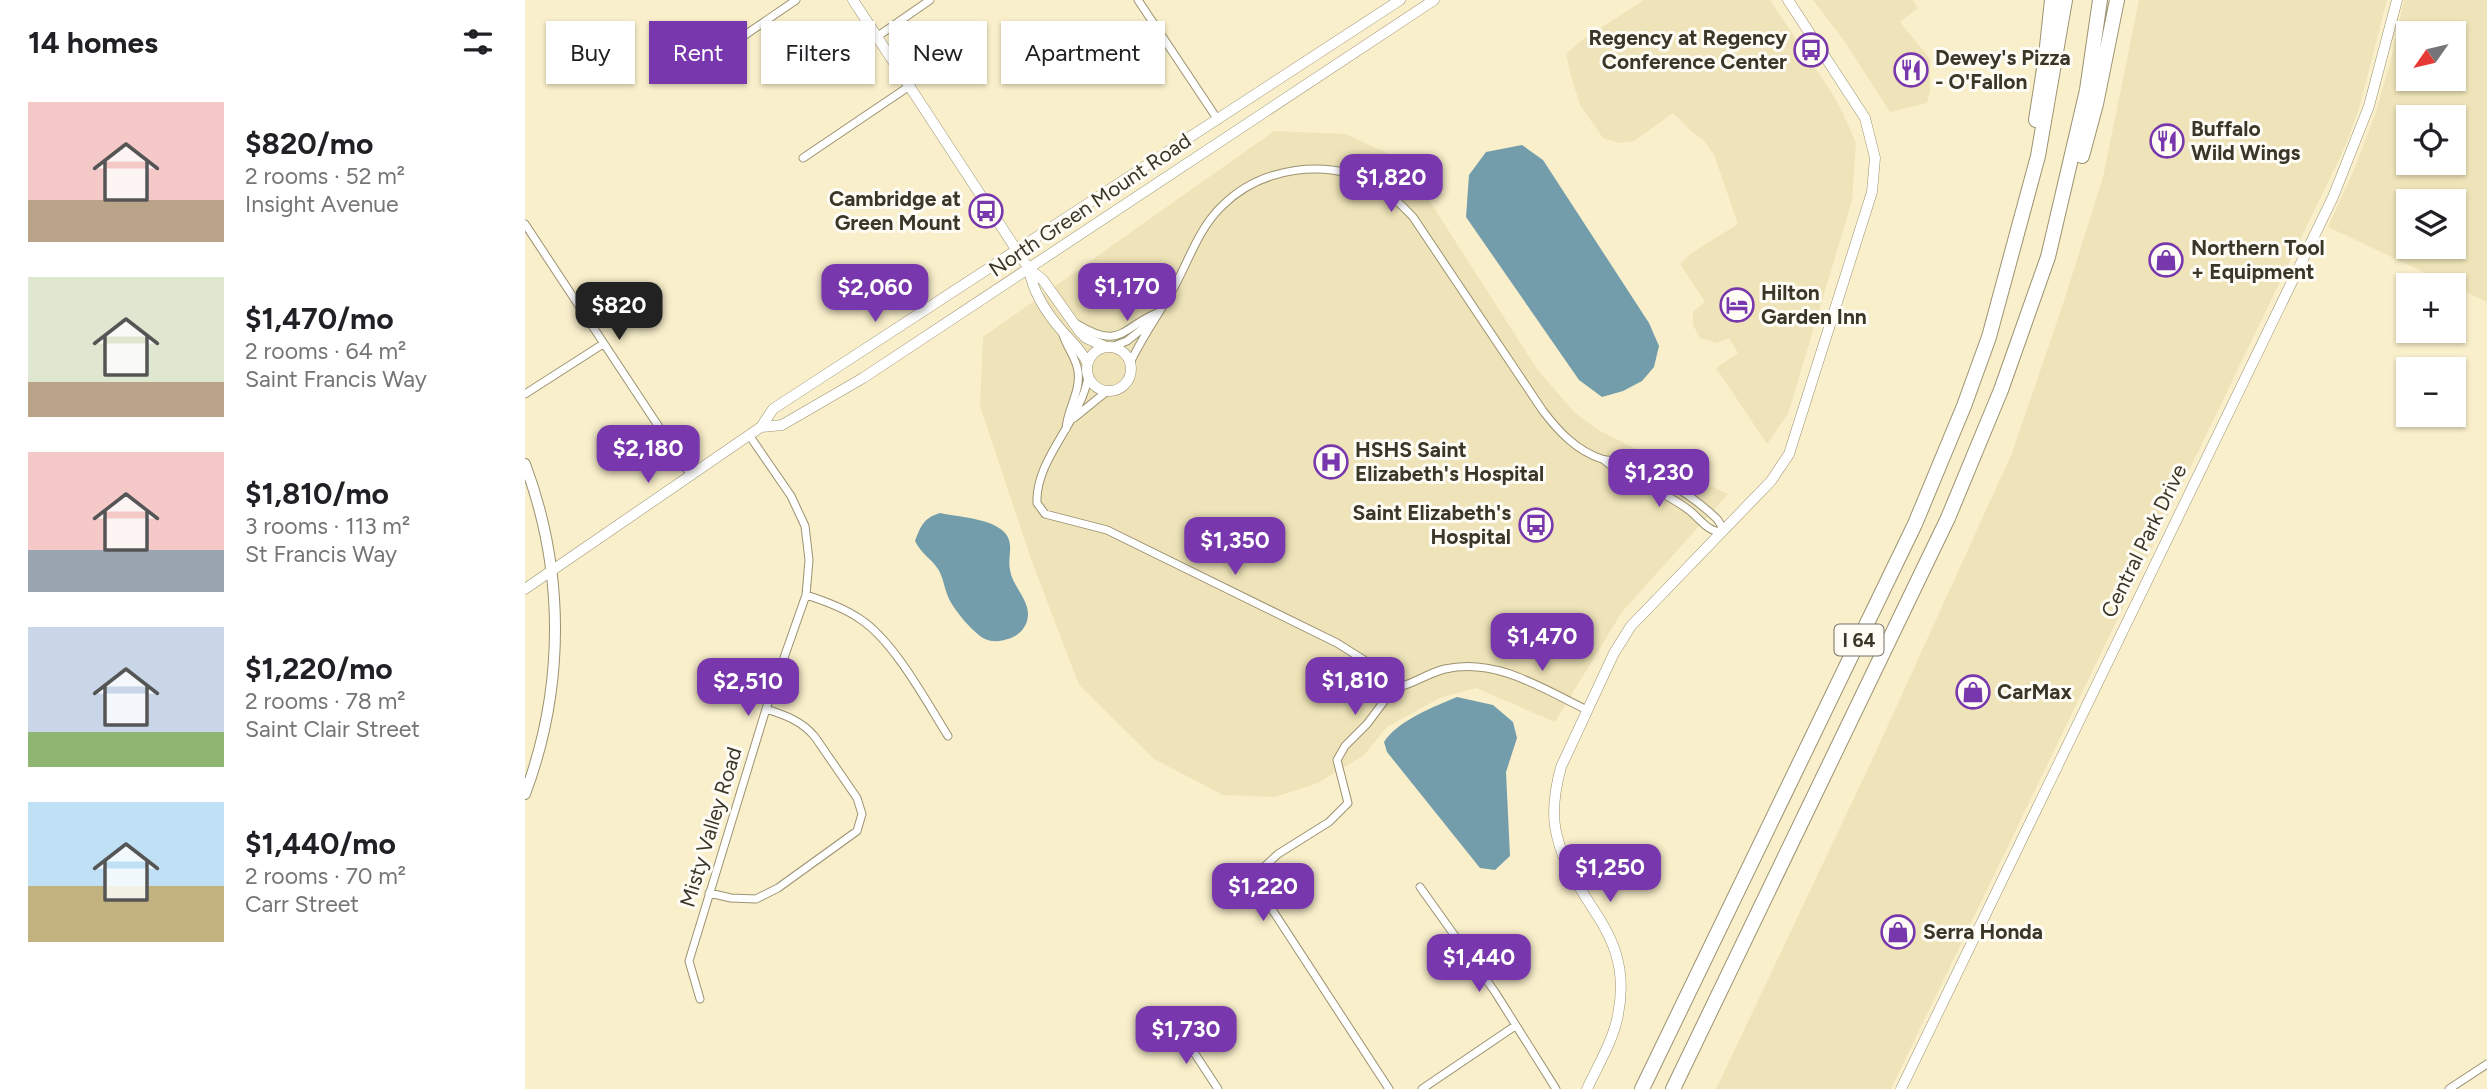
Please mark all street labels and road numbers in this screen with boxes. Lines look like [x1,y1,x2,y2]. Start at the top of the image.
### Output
street label: North Green Mount Road [984,128,1195,282]
street label: Central Park Drive [2096,460,2192,622]
road number: I 64 [1835,624,1883,656]
street label: Misty Valley Road [674,744,747,910]

